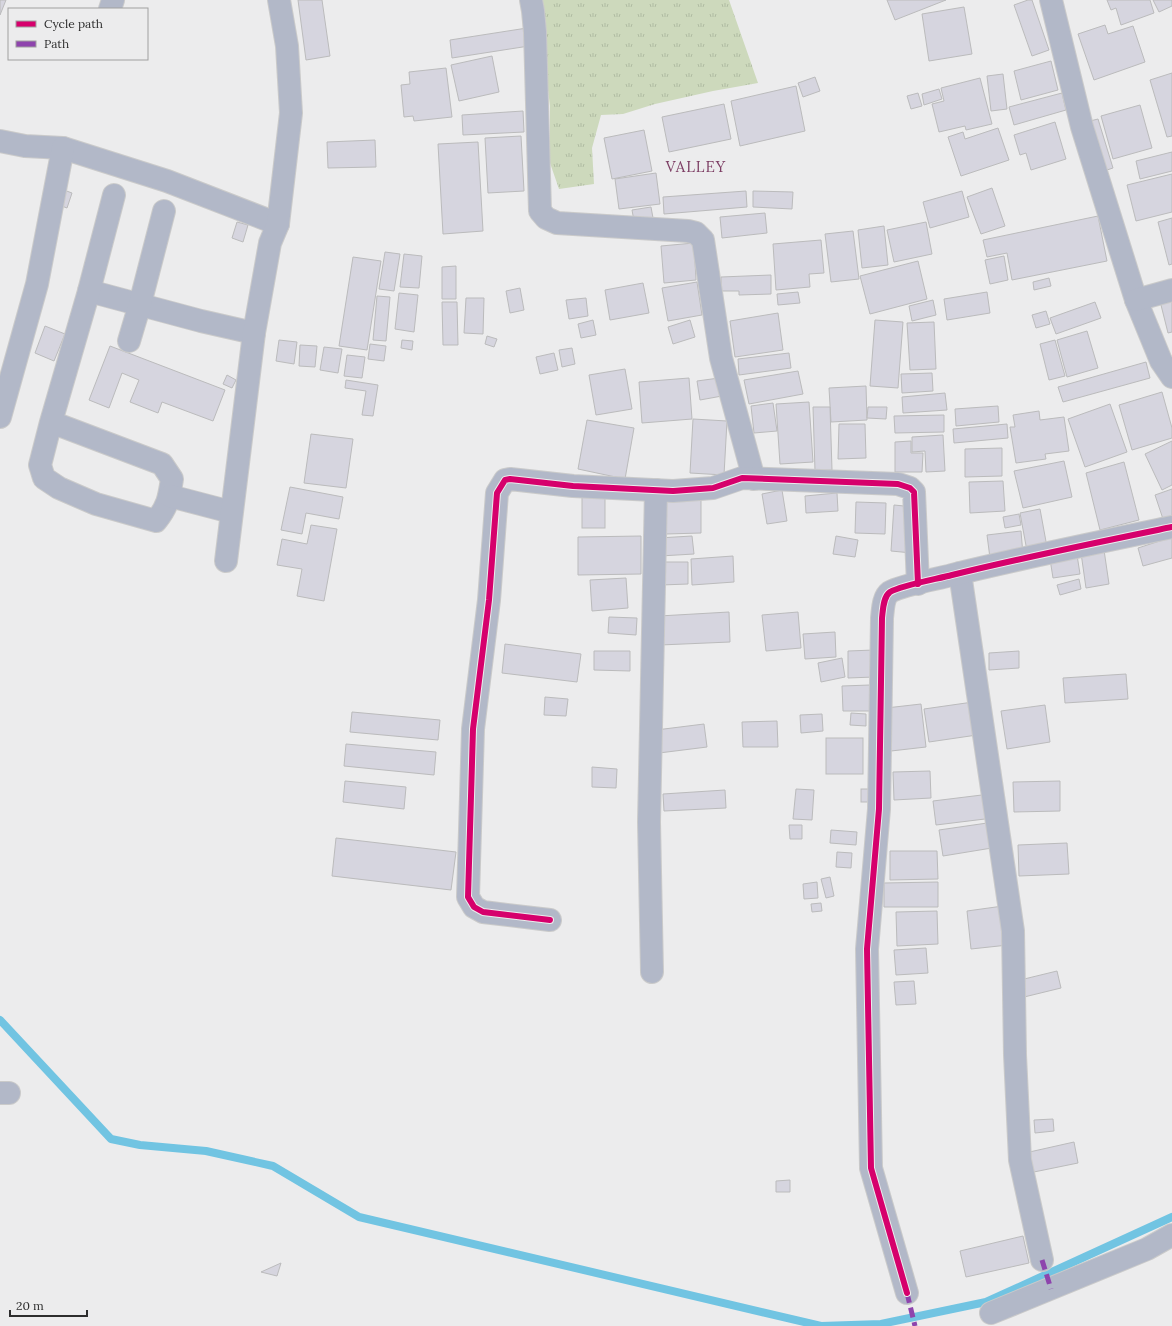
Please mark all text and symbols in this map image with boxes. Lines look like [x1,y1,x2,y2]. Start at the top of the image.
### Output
legend [8,8,148,60]
text: Cycle path [44,16,103,31]
text: Path [44,36,69,51]
district label: VALLEY [665,157,726,176]
scale bar [10,1292,87,1318]
text: 20 m [16,1298,44,1313]

